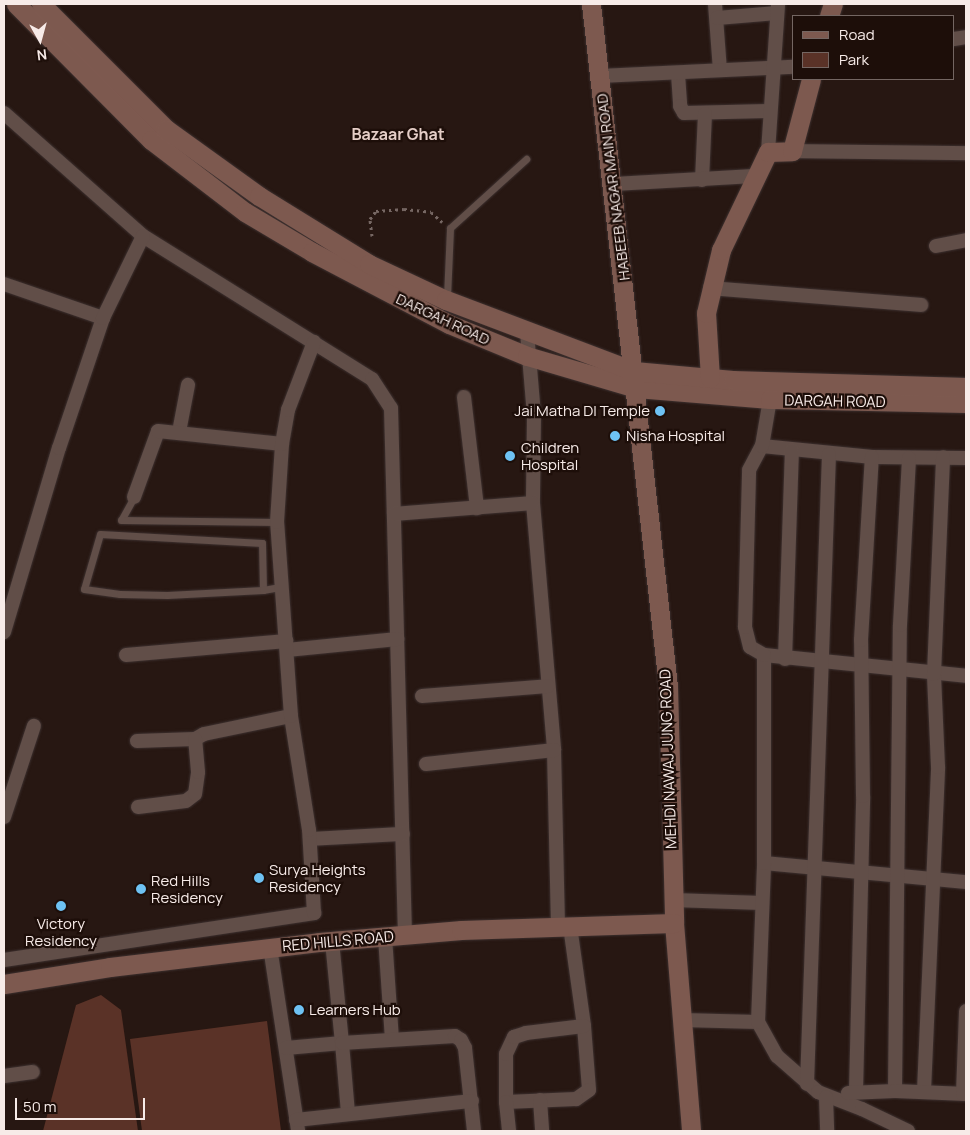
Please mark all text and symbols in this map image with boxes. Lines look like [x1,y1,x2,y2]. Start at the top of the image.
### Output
north arrow [15,15,65,65]
legend [792,15,955,80]
text: Road [839,24,875,45]
text: N [36,45,48,65]
text: Park [839,49,869,70]
street label: HABEEB NAGAR MAIN ROAD [593,92,633,282]
district label: Bazaar Ghat [351,124,445,144]
street label: DARGAH ROAD [393,289,493,349]
street label: DARGAH ROAD [784,391,886,411]
place label: Jai Matha DI Temple [514,402,650,420]
marker: Jai Matha DI Temple [654,405,666,417]
place label: Nisha Hospital [626,427,725,445]
marker: Nisha Hospital [608,429,622,443]
place label: Children Hospital [521,438,579,473]
marker: Children Hospital [503,449,517,463]
street label: MEHDI NAWAJ JUNG ROAD [656,669,680,849]
place label: Surya Heights Residency [269,860,366,895]
place label: Red Hills Residency [151,871,223,906]
marker: Surya Heights Residency [253,872,265,884]
marker: Red Hills Residency [135,883,147,895]
marker: Victory Residency [55,900,67,912]
place label: Victory Residency [25,914,97,949]
street label: RED HILLS ROAD [281,927,395,955]
place label: Learners Hub [309,1001,401,1019]
marker: Learners Hub [293,1004,305,1016]
scale bar [18,1088,148,1120]
text: 50 m [23,1096,57,1117]

